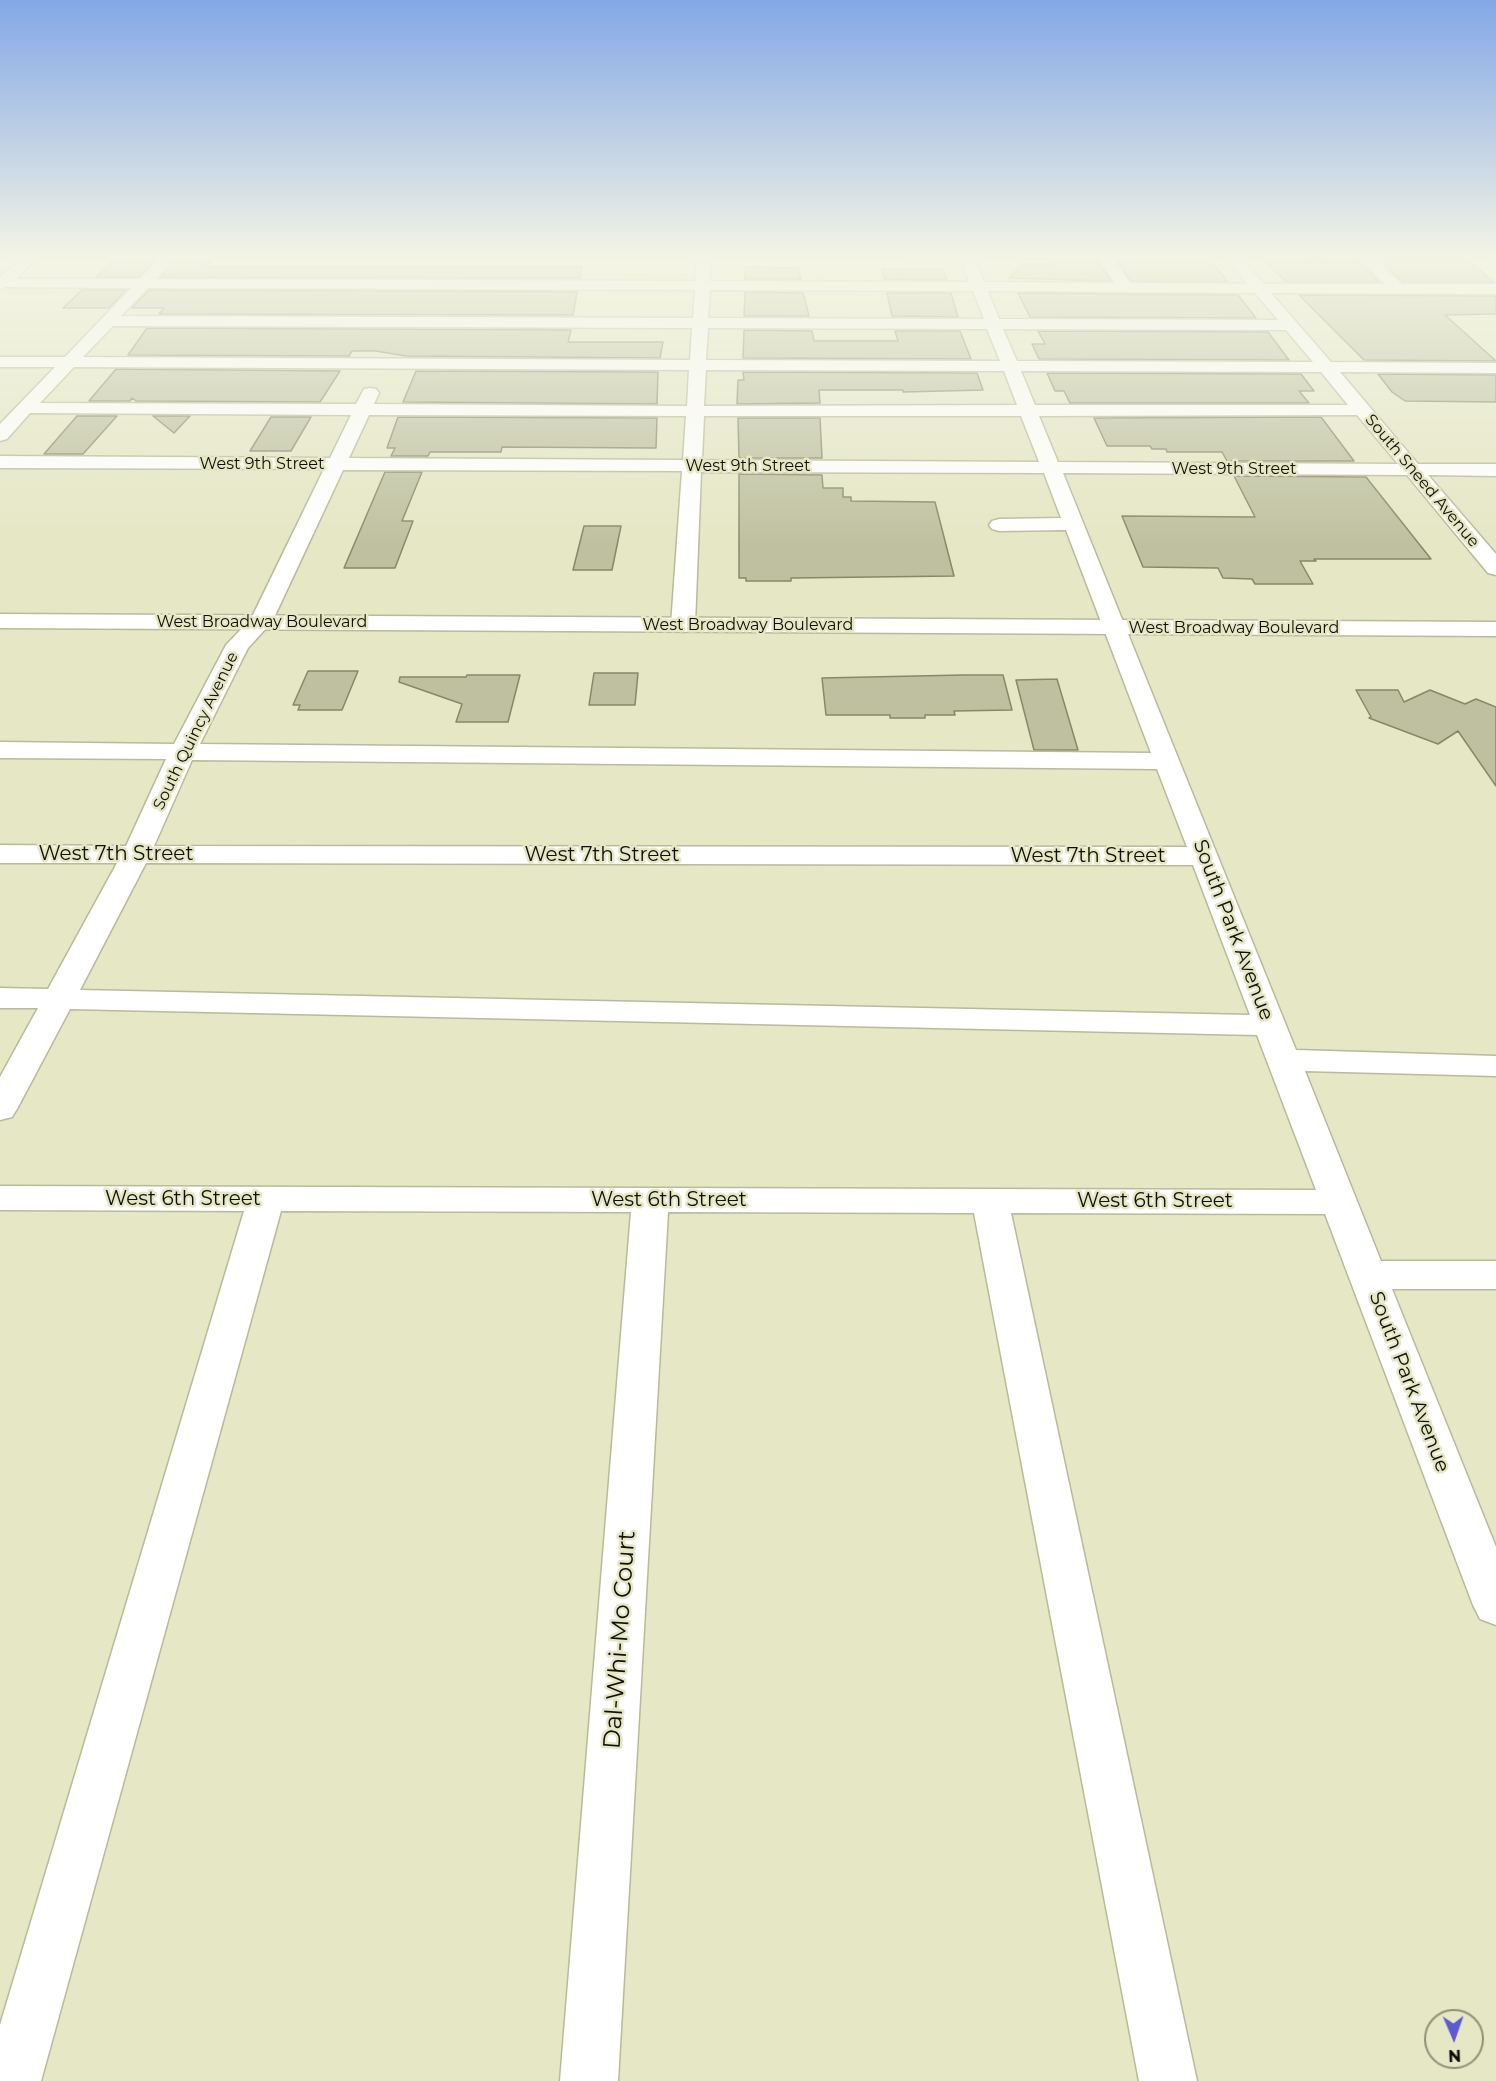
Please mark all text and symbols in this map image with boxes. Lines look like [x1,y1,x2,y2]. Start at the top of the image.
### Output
street label: South Sneed Avenue [1361,411,1483,551]
street label: West 9th Street [200,454,324,474]
street label: West 9th Street [686,456,810,476]
street label: West 9th Street [1172,459,1296,479]
street label: West Broadway Boulevard [157,612,367,632]
street label: West Broadway Boulevard [643,615,853,635]
street label: West Broadway Boulevard [1129,618,1339,638]
street label: South Quincy Avenue [149,649,243,813]
street label: South Park Avenue [1187,836,1279,1024]
street label: West 7th Street [38,842,194,866]
street label: West 7th Street [524,843,680,867]
street label: West 7th Street [1010,844,1166,868]
street label: West 6th Street [105,1187,261,1211]
street label: West 6th Street [591,1188,747,1212]
street label: West 6th Street [1077,1189,1233,1213]
street label: South Park Avenue [1363,1288,1455,1476]
street label: Dal-Whi-Mo Court [598,1530,642,1750]
north arrow [1424,2009,1484,2069]
text: N [1448,2046,1461,2065]

